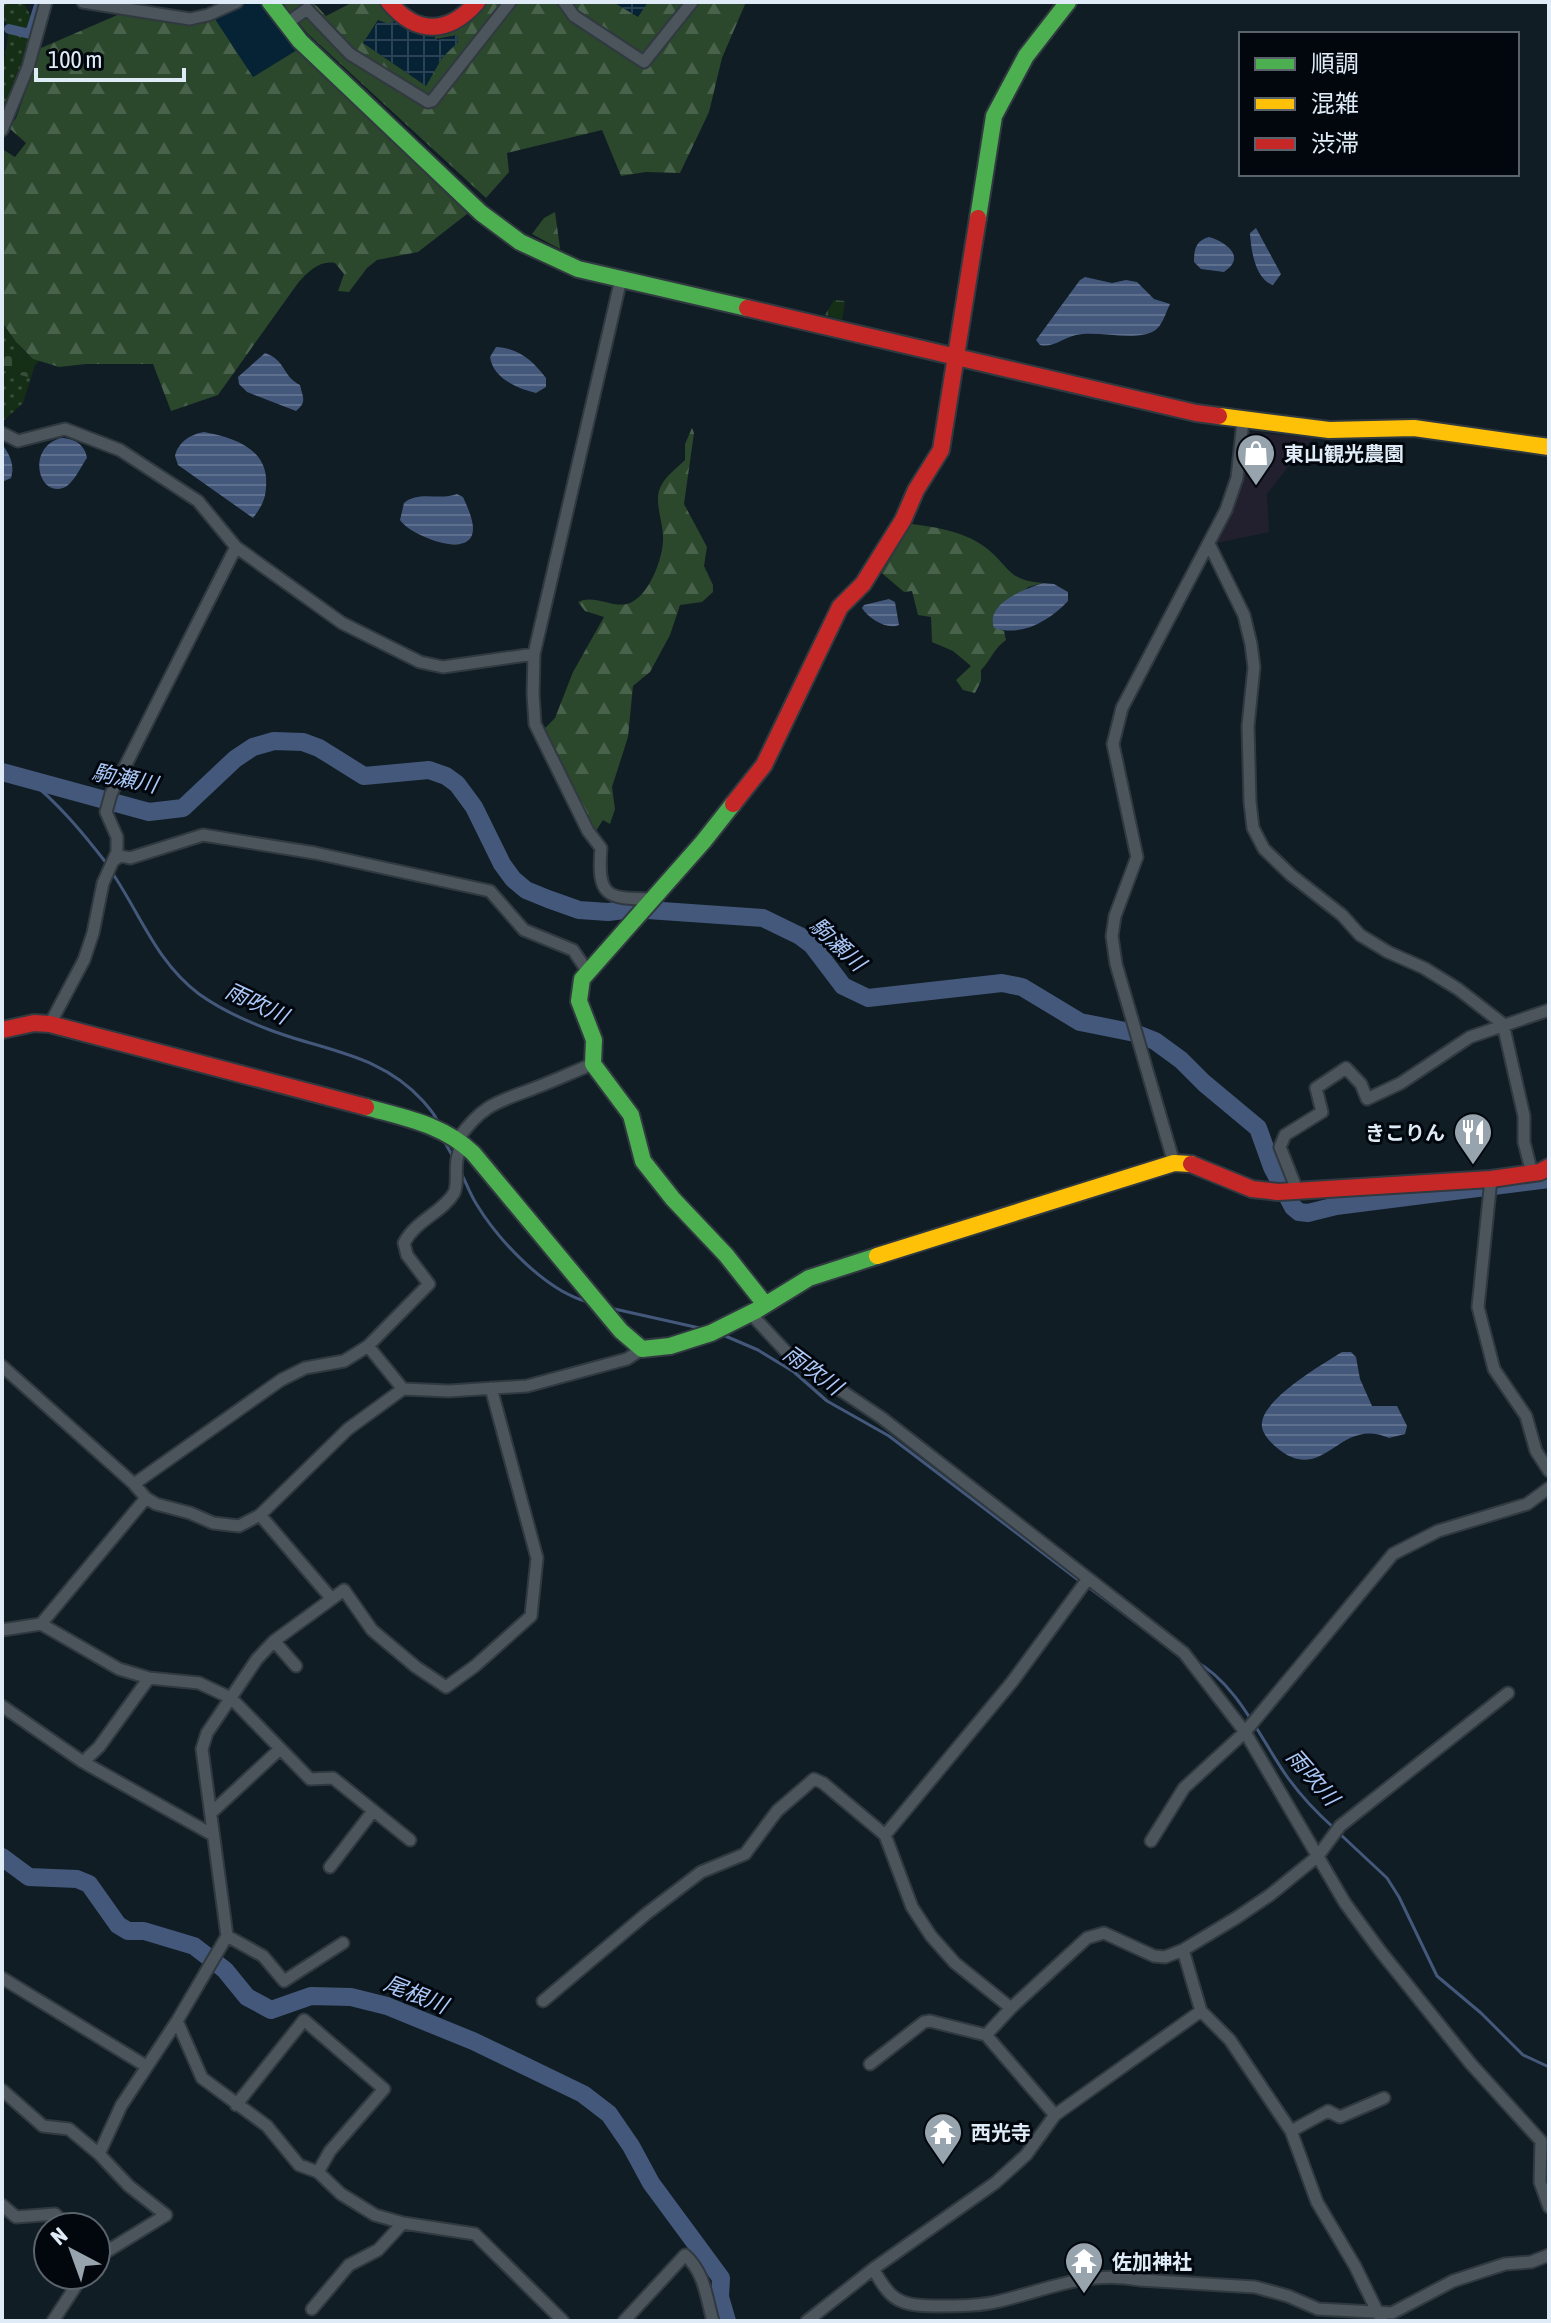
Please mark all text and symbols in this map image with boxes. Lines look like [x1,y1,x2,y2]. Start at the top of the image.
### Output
scale bar [36,32,184,82]
legend [1239,32,1519,176]
text: 100 m [48,46,102,73]
text: 順調 [1311,50,1359,77]
text: 混雑 [1311,90,1359,117]
text: 渋滞 [1311,130,1359,157]
shop icon: 東山観光農園 [1235,432,1277,487]
place label: 東山観光農園 [1284,442,1404,465]
water label: 駒瀬川 [90,758,162,798]
water label: 駒瀬川 [805,912,872,977]
water label: 雨吹川 [222,977,294,1030]
restaurant icon: きこりん [1452,1111,1494,1166]
place label: きこりん [1365,1121,1445,1144]
water label: 雨吹川 [779,1340,849,1401]
water label: 雨吹川 [1282,1744,1346,1812]
water label: 尾根川 [381,1970,453,2019]
temple icon: 西光寺 [922,2111,964,2166]
place label: 西光寺 [971,2121,1031,2144]
north arrow [32,2211,112,2291]
text: N [45,2222,72,2250]
temple icon: 佐加神社 [1063,2240,1105,2295]
place label: 佐加神社 [1112,2250,1192,2273]

